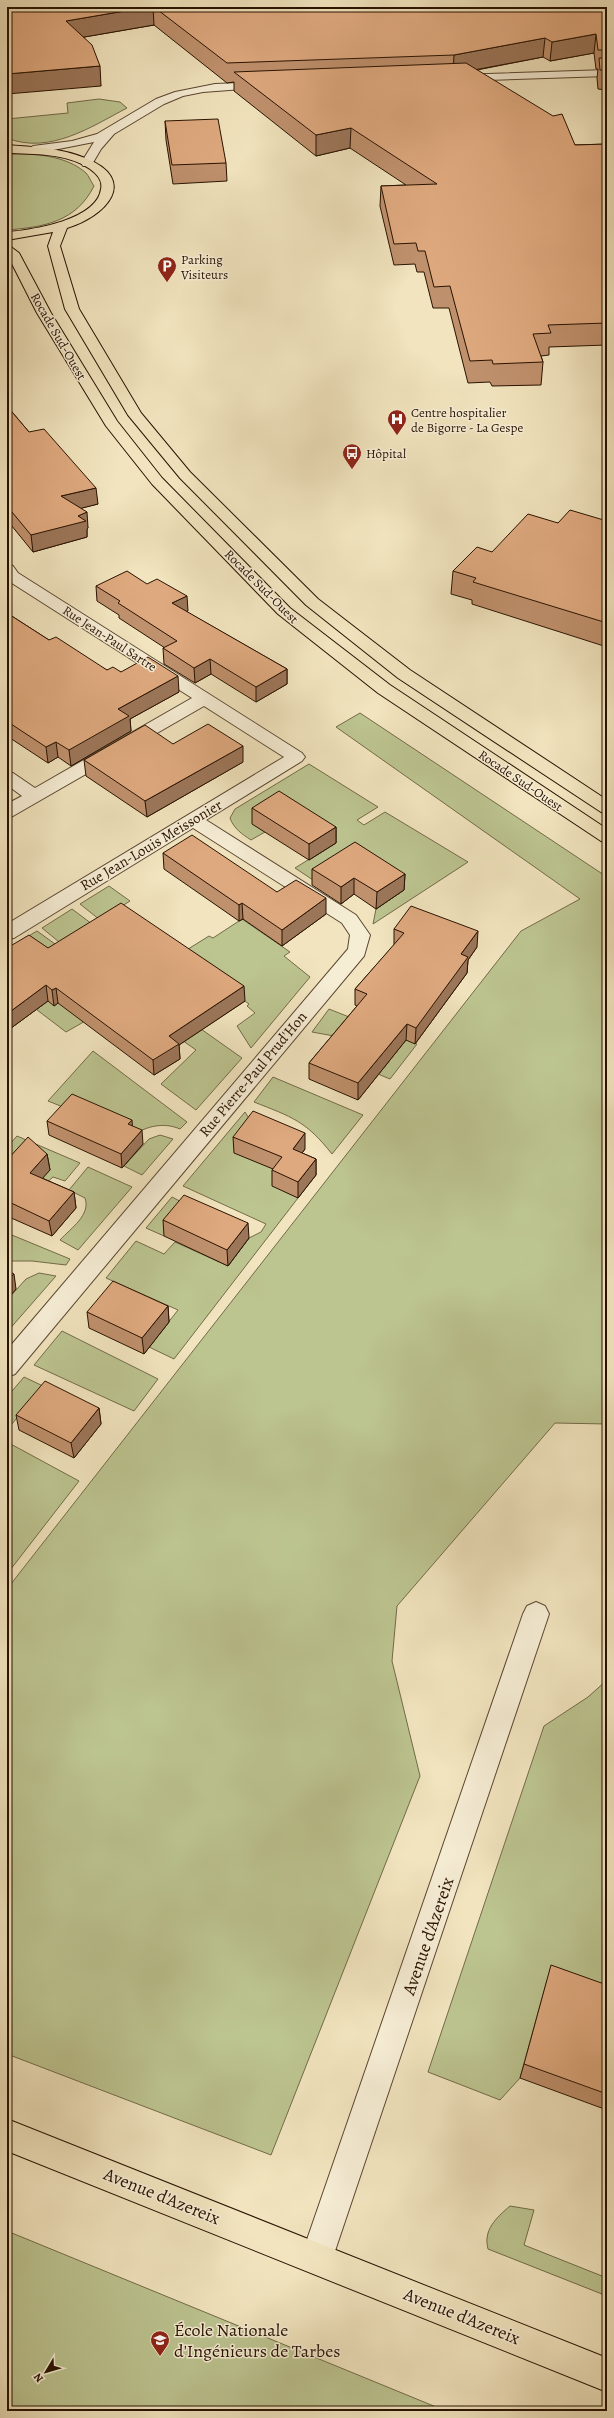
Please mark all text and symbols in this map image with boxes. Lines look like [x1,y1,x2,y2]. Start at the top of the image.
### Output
place label: Parking Visiteurs [180,251,228,283]
parking icon: Parking Visiteurs [156,255,178,283]
street label: Rocade Sud-Ouest [27,290,91,384]
place label: Centre hospitalier de Bigorre - La Gespe [411,404,523,436]
hospital icon: Centre hospitalier de Bigorre - La Gespe [386,408,408,436]
bus stop icon: Hôpital [341,442,363,470]
place label: Hôpital [366,445,406,462]
street label: Rocade Sud-Ouest [221,546,303,628]
street label: Rue Jean-Paul Sartre [60,602,160,675]
street label: Rocade Sud-Ouest [475,746,567,815]
street label: Rue Jean-Louis Meissonier [76,795,226,895]
street label: Rue Pierre-Paul Prud'Hon [195,1007,311,1141]
street label: Avenue d'Azereix [396,1873,460,1999]
street label: Avenue d'Azereix [99,2161,224,2230]
street label: Avenue d'Azereix [399,2281,524,2350]
place label: École Nationale d'Ingénieurs de Tarbes [174,2318,340,2363]
school or university icon: École Nationale d'Ingénieurs de Tarbes [149,2329,171,2357]
north arrow [26,2352,66,2392]
text: N [30,2370,47,2386]

